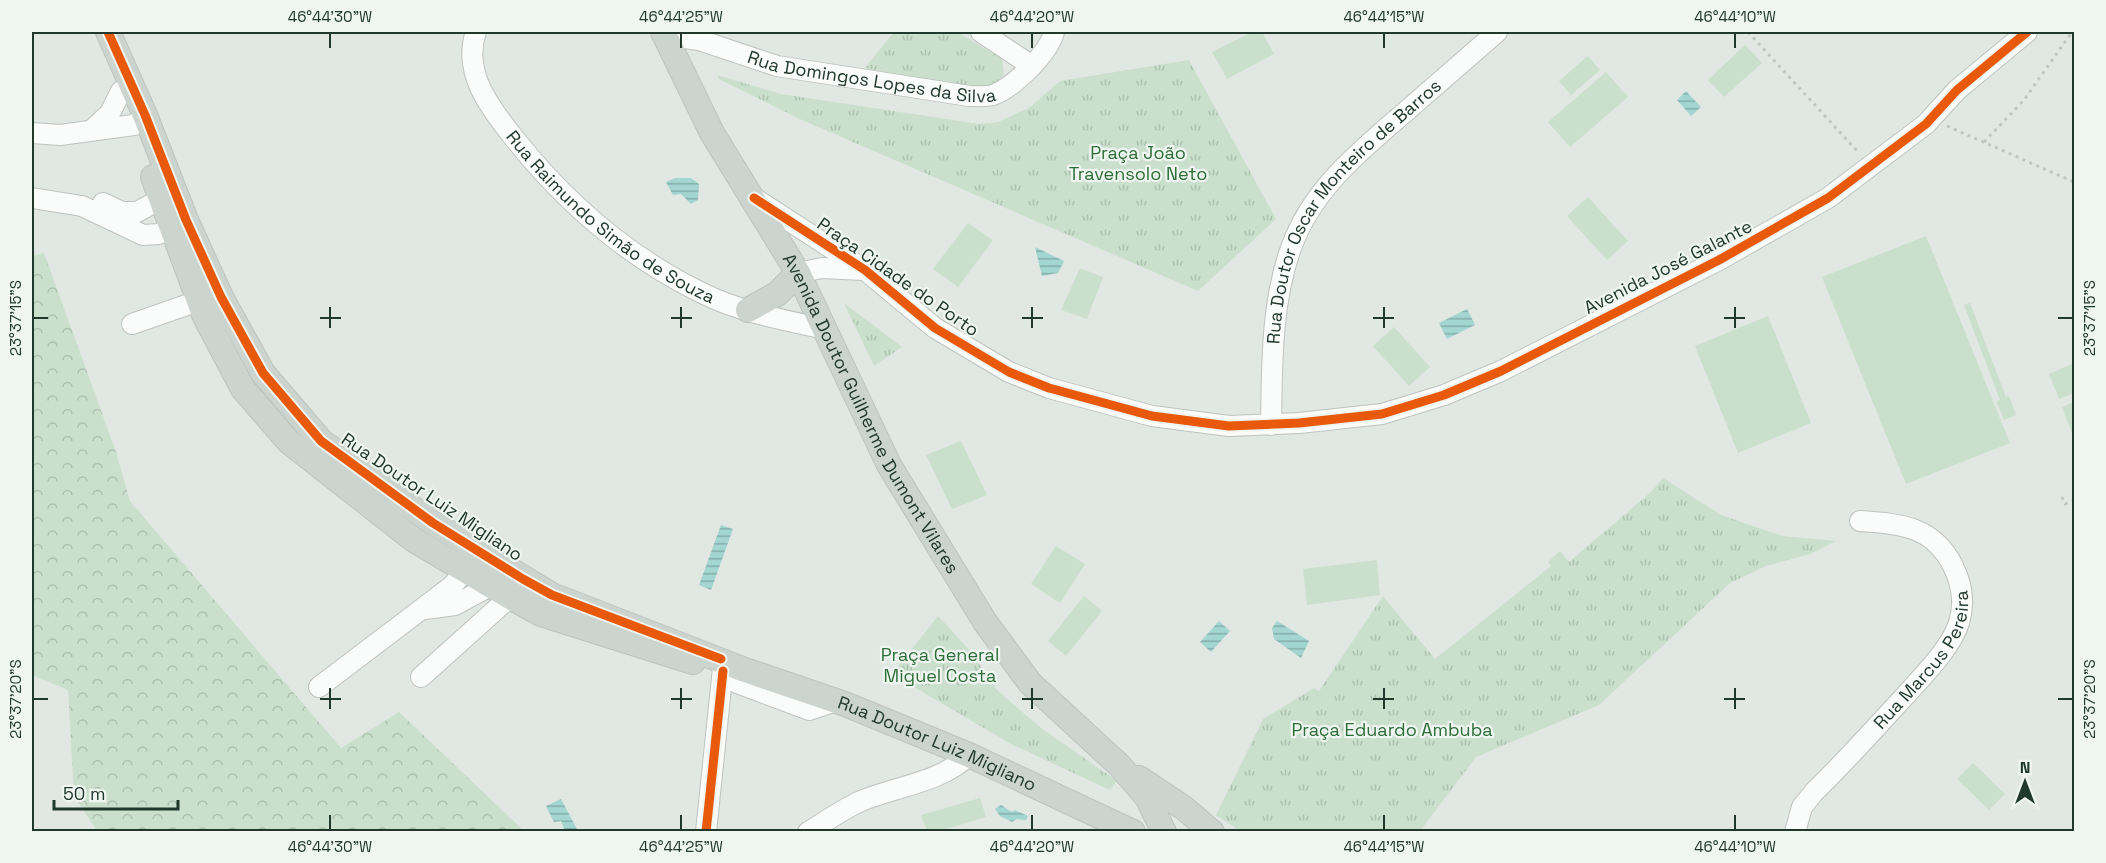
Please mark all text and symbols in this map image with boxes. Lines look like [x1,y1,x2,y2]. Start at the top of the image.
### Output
text: 46°44'30"W [288,7,372,26]
text: 46°44'25"W [639,7,723,26]
text: 46°44'20"W [990,7,1074,26]
text: 46°44'15"W [1343,7,1425,26]
text: 46°44'10"W [1694,7,1776,26]
street label: Rua Domingos Lopes da Silva [745,45,998,107]
street label: Rua Doutor Oscar Monteiro de Barros [1261,74,1446,345]
street label: Rua Raimundo Simão de Souza [501,125,719,308]
park label: Praça João Travensolo Neto [1069,141,1207,185]
street label: Praça Cidade do Porto [813,212,984,341]
street label: Avenida José Galante [1580,214,1756,319]
street label: Avenida Doutor Guilherme Dumont Vilares [778,249,965,578]
text: 23°37'15"S [6,280,25,356]
text: 23°37'15"S [2080,280,2099,356]
street label: Rua Doutor Luiz Migliano [337,427,527,566]
street label: Rua Marcus Pereira [1868,589,1973,734]
park label: Praça General Miguel Costa [881,643,999,687]
text: 23°37'20"S [6,659,25,739]
text: 23°37'20"S [2080,659,2099,739]
street label: Rua Doutor Luiz Migliano [835,690,1040,796]
park label: Praça Eduardo Ambuba [1291,718,1493,741]
north arrow [1995,752,2055,812]
text: N [2020,757,2030,778]
scale bar [54,773,178,811]
text: 50 m [63,782,105,805]
text: 46°44'30"W [288,837,372,856]
text: 46°44'25"W [639,837,723,856]
text: 46°44'20"W [990,837,1074,856]
text: 46°44'15"W [1343,837,1425,856]
text: 46°44'10"W [1694,837,1776,856]

